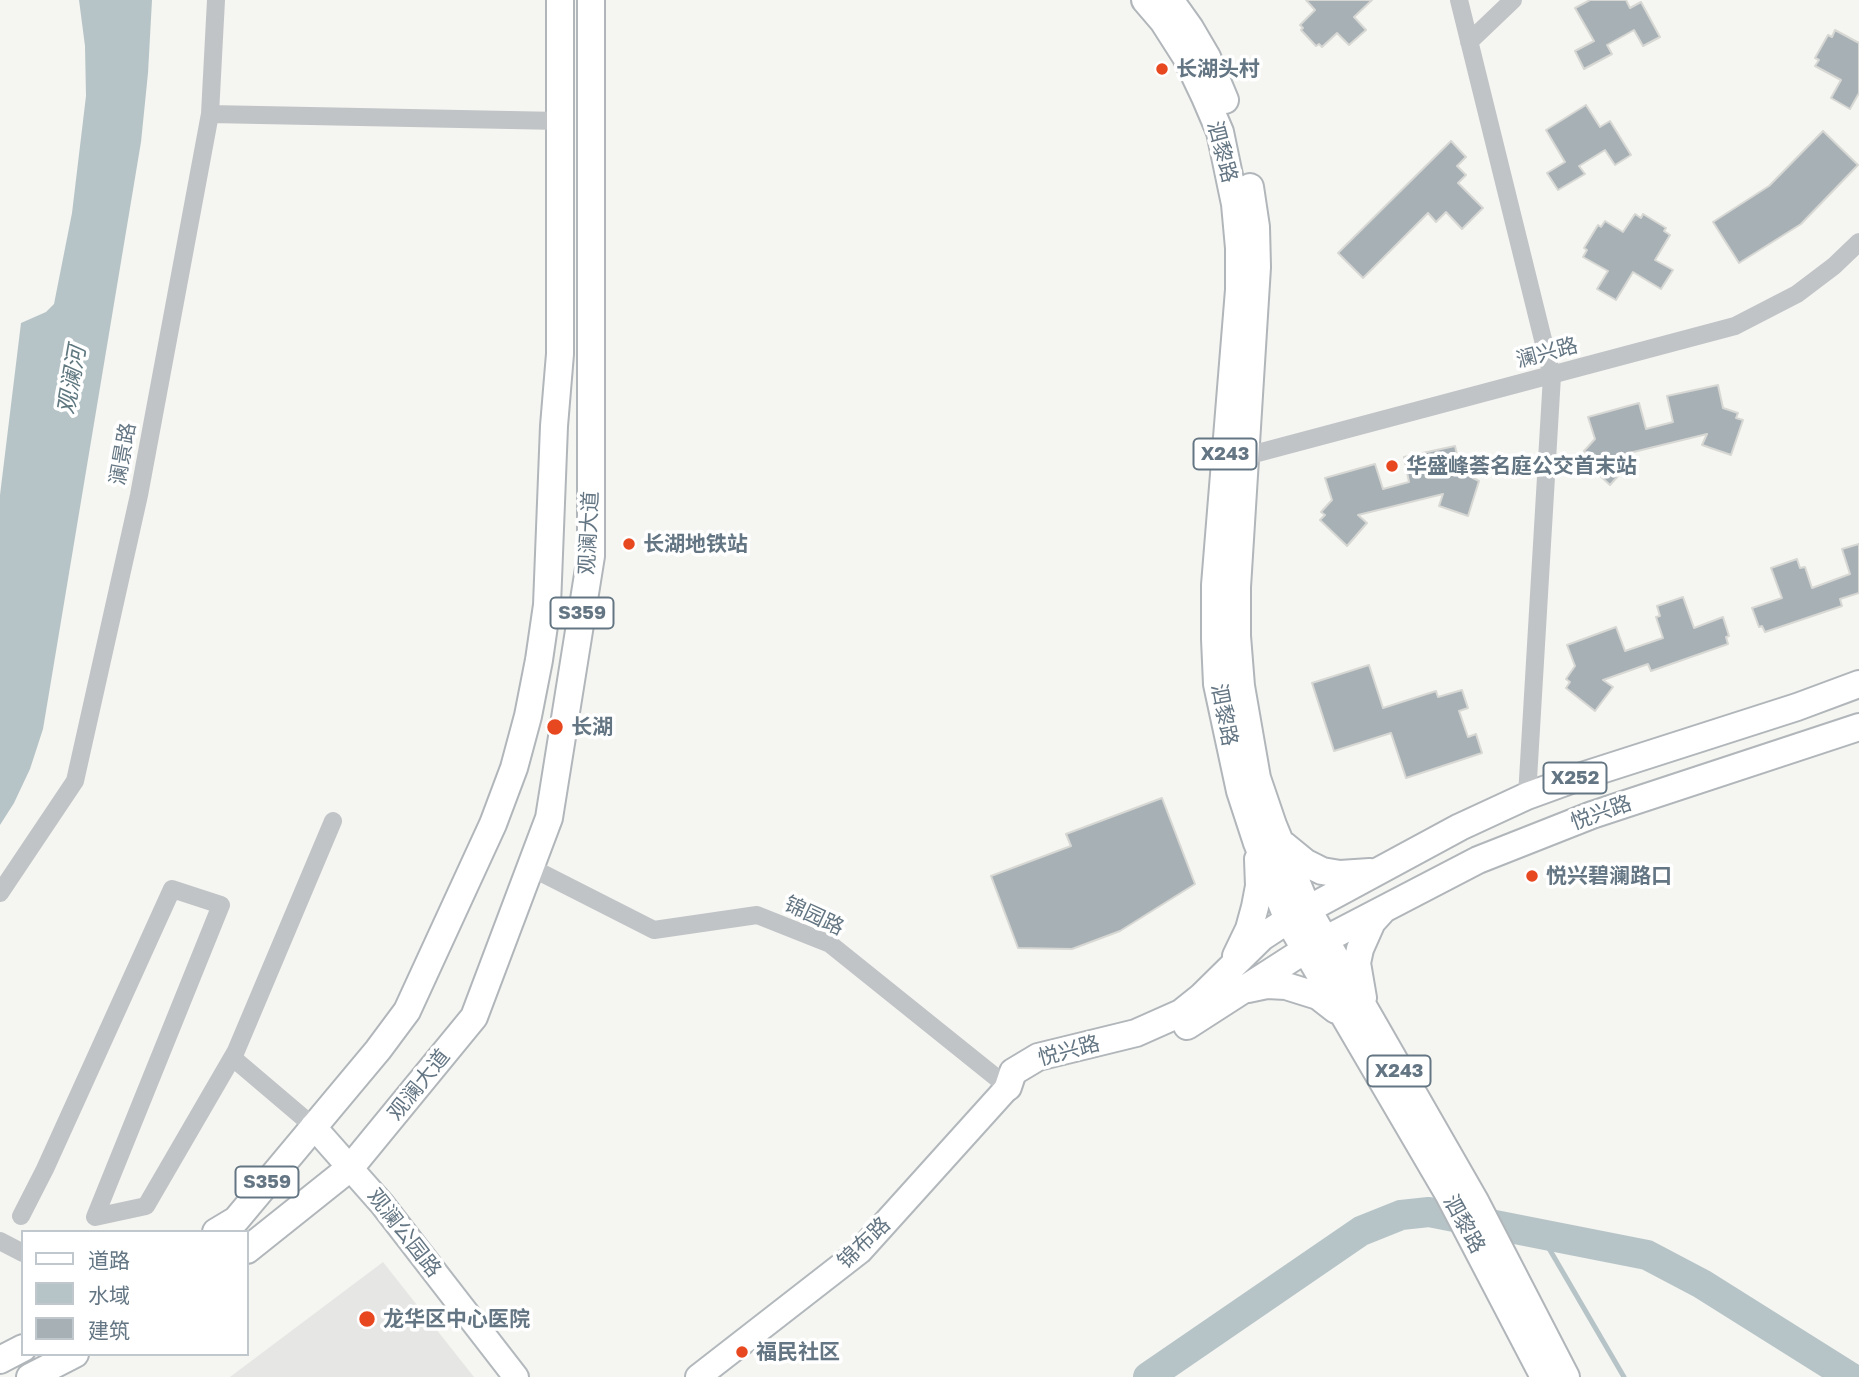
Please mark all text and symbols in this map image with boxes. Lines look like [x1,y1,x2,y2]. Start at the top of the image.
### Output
place label: 长湖头村 [1176,56,1260,82]
marker: 长湖头村 [1154,61,1170,77]
street label: 泗黎路 [1202,118,1242,186]
street label: 澜兴路 [1513,333,1581,373]
water label: 观澜河 [52,344,92,416]
street label: 澜景路 [105,421,141,487]
road number: X243 [1194,438,1256,470]
place label: 华盛峰荟名庭公交首末站 [1406,453,1637,479]
marker: 华盛峰荟名庭公交首末站 [1384,458,1400,474]
street label: 观澜大道 [574,490,604,576]
place label: 长湖地铁站 [643,531,748,557]
marker: 长湖地铁站 [621,536,637,552]
road number: S359 [550,598,614,628]
street label: 泗黎路 [1206,682,1242,748]
place label: 长湖 [571,714,613,740]
marker: 长湖 [545,717,565,737]
road number: X252 [1544,762,1606,793]
street label: 悦兴路 [1567,790,1635,836]
place label: 悦兴碧澜路口 [1546,863,1672,889]
marker: 悦兴碧澜路口 [1524,868,1540,884]
street label: 锦园路 [780,891,848,941]
street label: 悦兴路 [1035,1031,1103,1071]
street label: 观澜大道 [383,1044,455,1126]
road number: X243 [1368,1056,1430,1086]
road number: S359 [236,1166,298,1198]
street label: 观澜公园路 [362,1184,446,1282]
street label: 泗黎路 [1438,1190,1490,1258]
street label: 锦布路 [833,1212,895,1274]
legend [21,1230,248,1356]
text: 道路 [88,1247,130,1273]
text: 水域 [88,1282,130,1308]
place label: 龙华区中心医院 [383,1306,530,1332]
marker: 龙华区中心医院 [357,1309,377,1329]
text: 建筑 [88,1317,130,1343]
place label: 福民社区 [756,1339,840,1365]
marker: 福民社区 [734,1344,750,1360]

